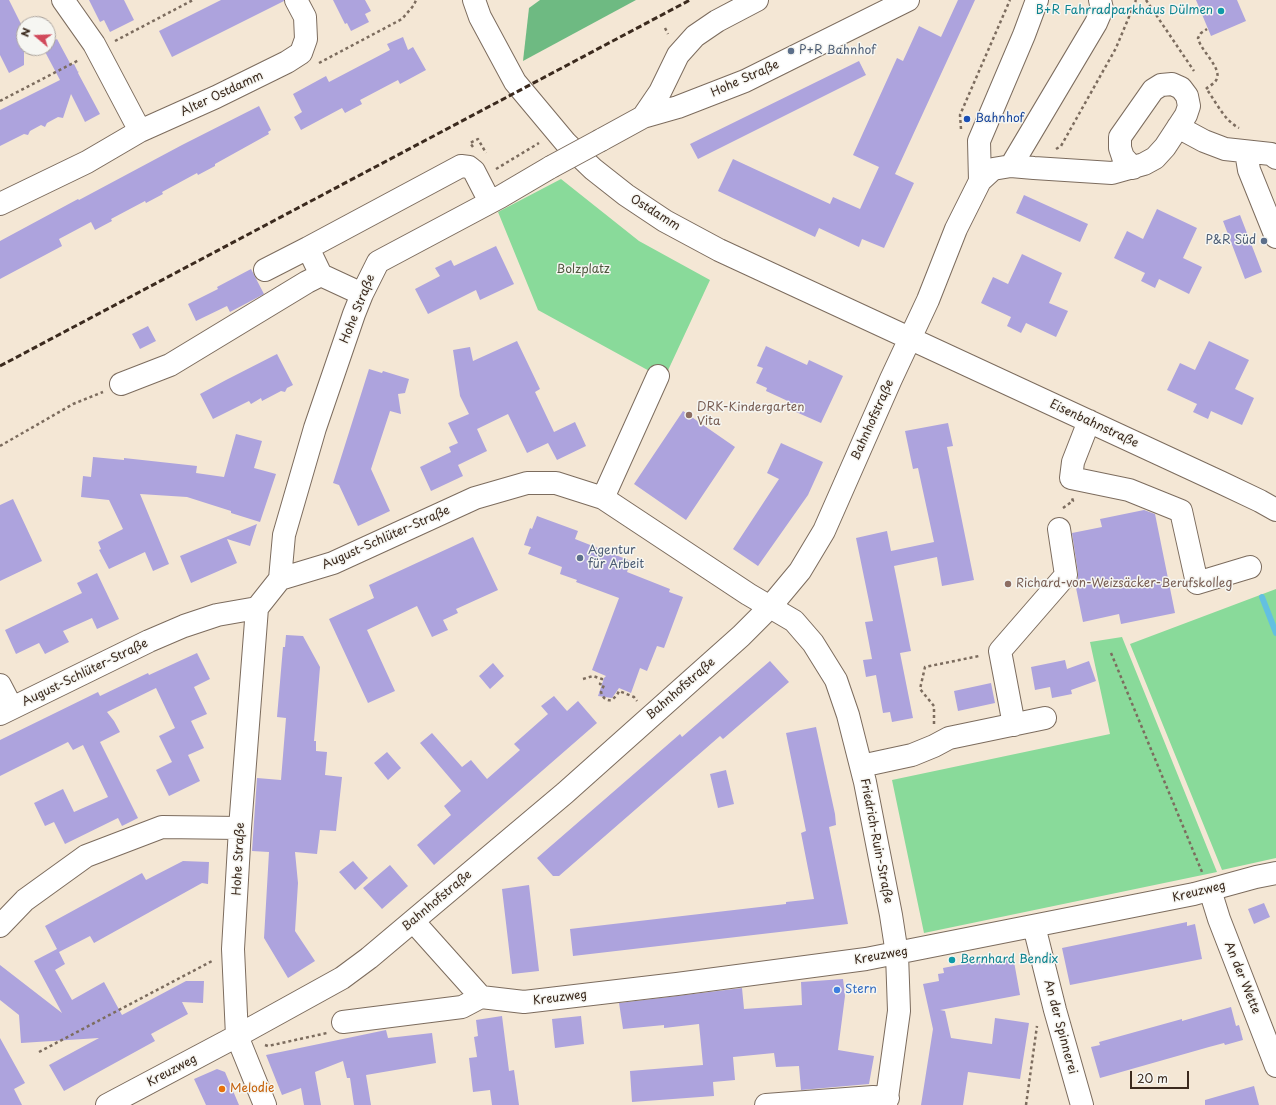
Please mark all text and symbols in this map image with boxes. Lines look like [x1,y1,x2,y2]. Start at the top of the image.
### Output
place label: B+R Fahrradparkhaus Dülmen [1036,4,1213,18]
marker: B+R Fahrradparkhaus Dülmen [1216,6,1226,16]
north arrow [16,16,56,56]
text: N [16,25,35,39]
place label: P+R Bahnhof [799,44,876,58]
marker: P+R Bahnhof [786,46,796,56]
street label: Hohe Straße [709,58,781,100]
street label: Alter Ostdamm [178,69,266,119]
place label: Bahnhof [975,112,1024,126]
marker: Bahnhof [962,114,972,124]
street label: Ostdamm [627,192,683,234]
place label: P&R Süd [1206,234,1256,248]
marker: P&R Süd [1259,236,1269,246]
park label: Bolzplatz [556,263,610,277]
street label: Hohe Straße [338,272,378,346]
street label: Bahnhofstraße [849,377,897,463]
street label: Eisenbahnstraße [1047,397,1141,451]
place label: DRK-Kindergarten Vita [697,401,804,429]
marker: DRK-Kindergarten Vita [684,410,694,420]
street label: August-Schlüter-Straße [320,503,452,573]
place label: Agentur für Arbeit [588,544,644,572]
marker: Agentur für Arbeit [575,553,585,563]
place label: Richard-von-Weizsäcker-Berufskolleg [1016,577,1232,591]
marker: Richard-von-Weizsäcker-Berufskolleg [1003,579,1013,589]
street label: August-Schlüter-Straße [20,636,150,710]
street label: Bahnhofstraße [644,655,718,723]
street label: Friedrich-Ruin-Straße [857,777,895,905]
street label: Hohe Straße [230,822,248,896]
street label: Bahnhofstraße [399,868,475,934]
street label: Kreuzweg [1171,878,1227,906]
street label: An der Wette [1221,940,1263,1016]
street label: Kreuzweg [853,944,909,968]
place label: Bernhard Bendix [960,953,1058,967]
marker: Bernhard Bendix [947,955,957,965]
street label: An der Spinnerei [1040,978,1080,1076]
place label: Stern [845,983,877,997]
marker: Stern [832,985,842,995]
street label: Kreuzweg [532,988,588,1008]
street label: Kreuzweg [145,1052,199,1090]
scale bar [1132,1063,1191,1089]
text: 20 m [1137,1069,1168,1087]
place label: Melodie [230,1082,274,1096]
marker: Melodie [217,1084,227,1094]

